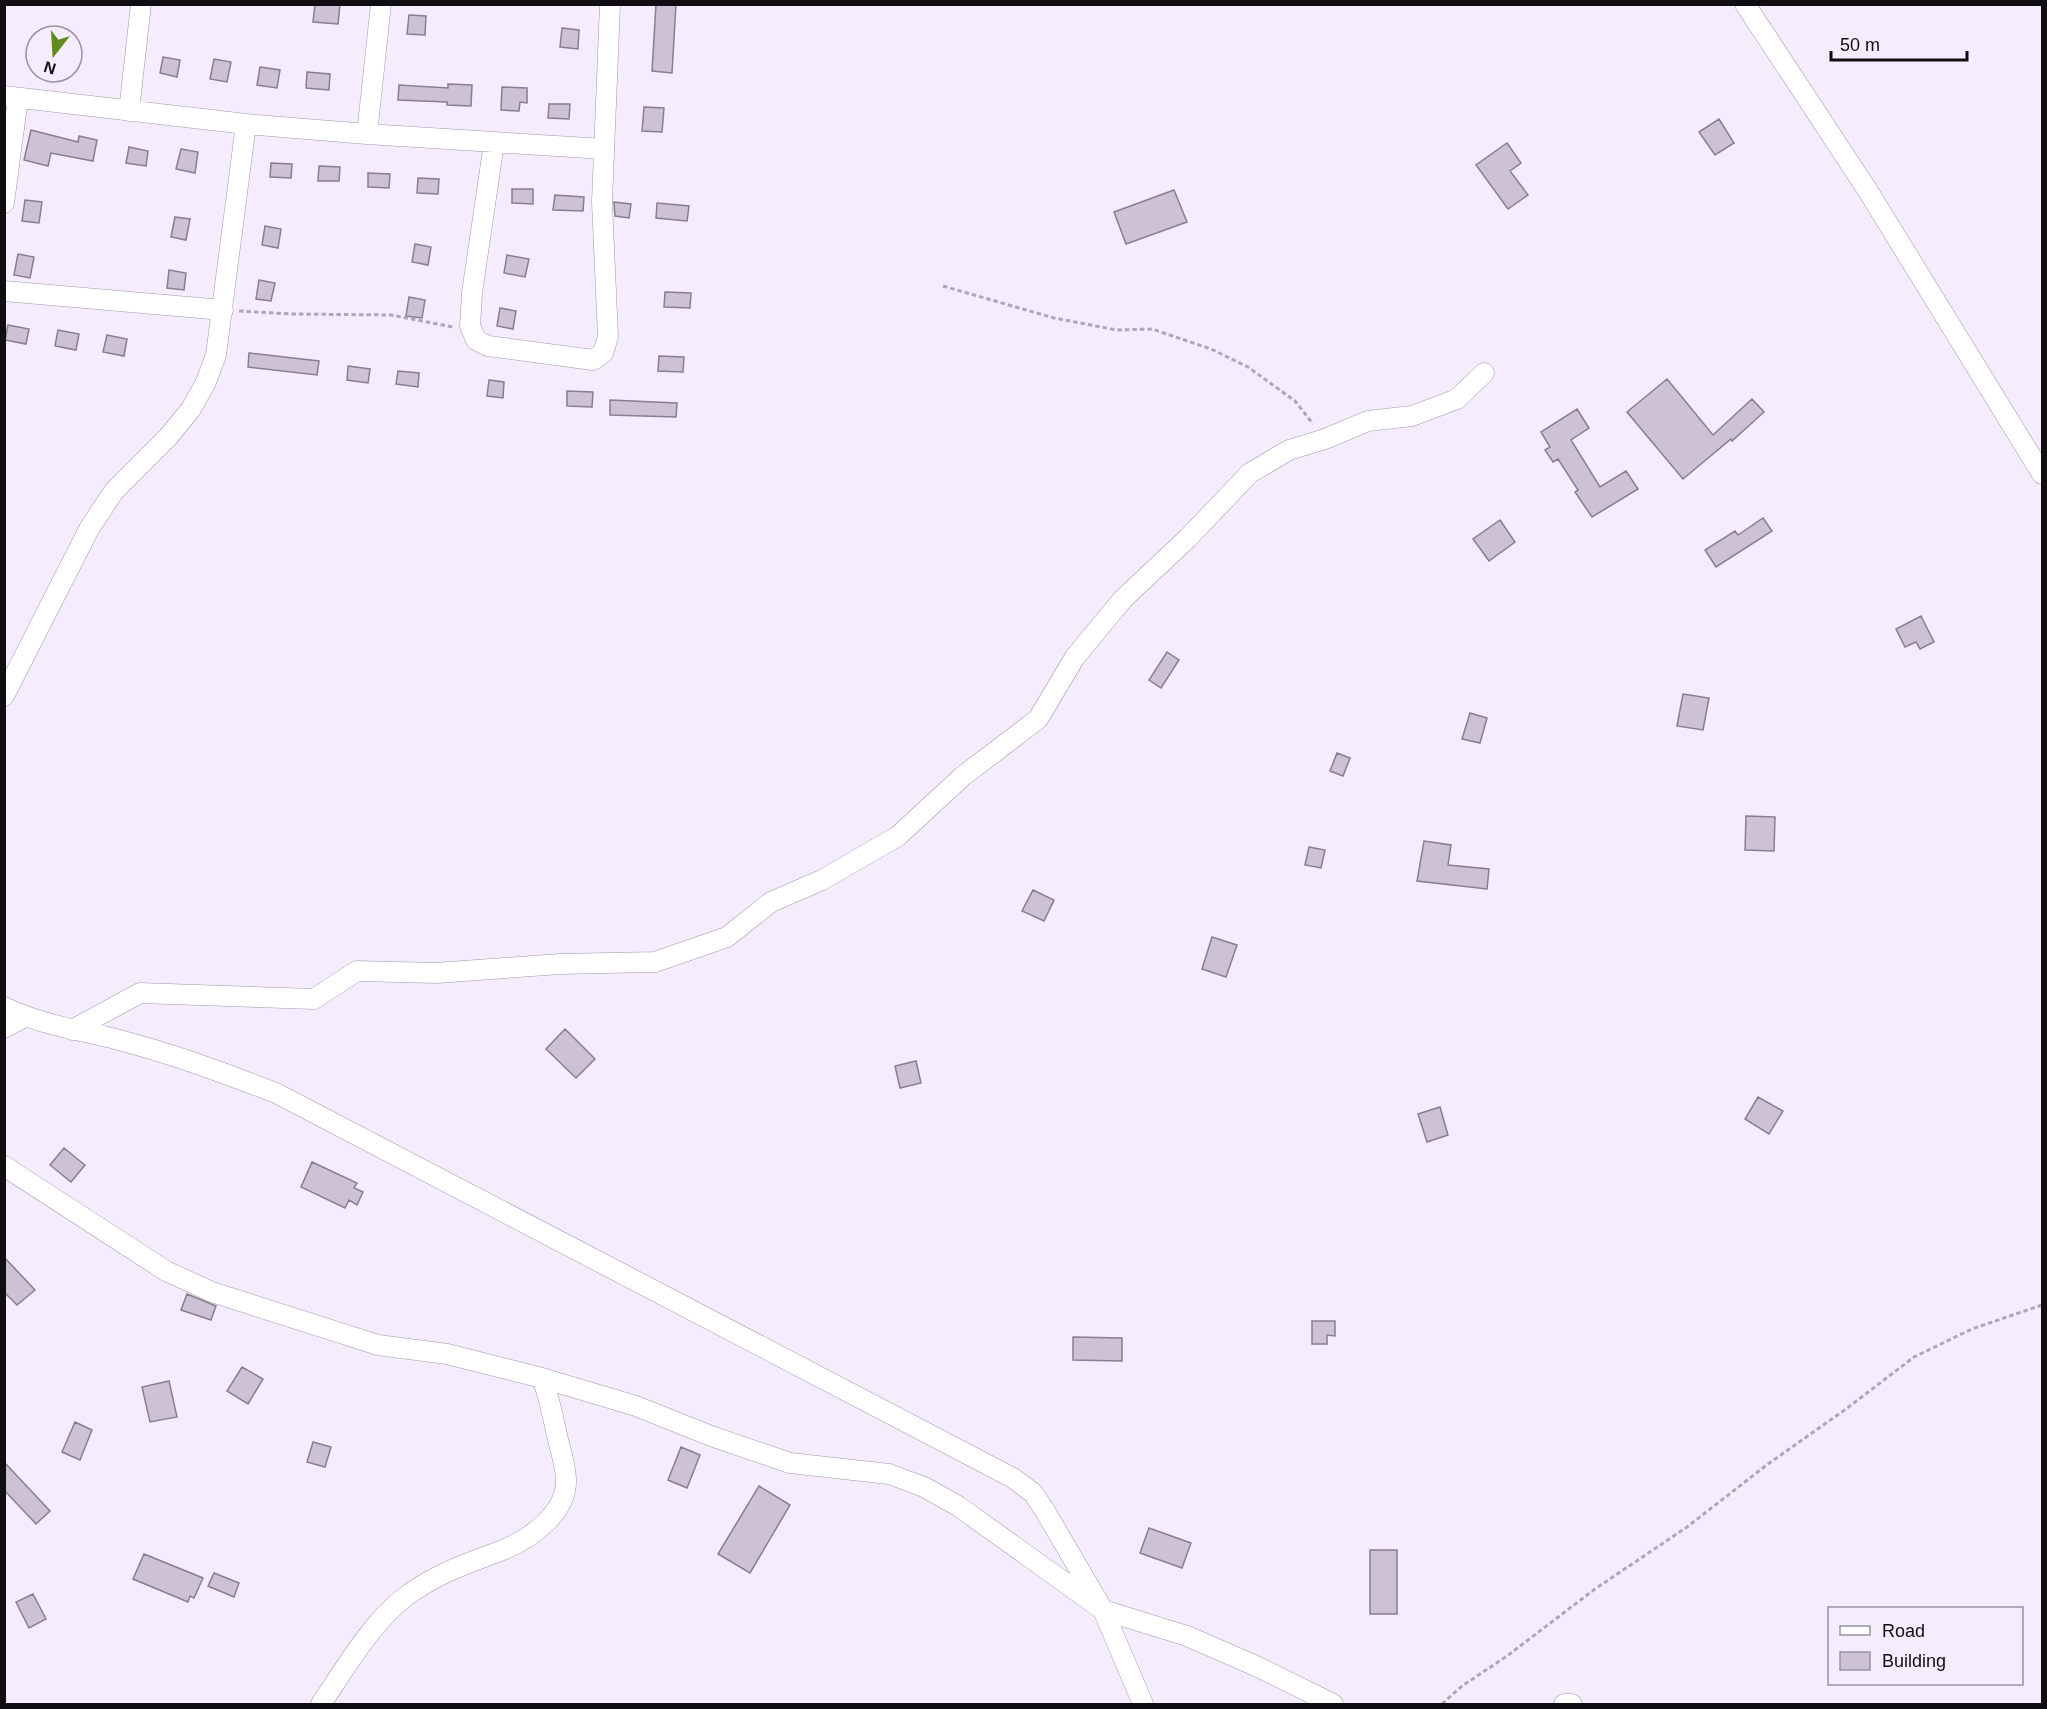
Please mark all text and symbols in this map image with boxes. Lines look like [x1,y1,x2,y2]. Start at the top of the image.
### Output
north arrow [24,24,84,84]
scale bar [1831,24,1968,62]
text: 50 m [1840,35,1880,55]
text: N [42,58,58,78]
legend [1828,1607,2023,1685]
text: Road [1882,1621,1925,1641]
text: Building [1882,1651,1946,1671]

